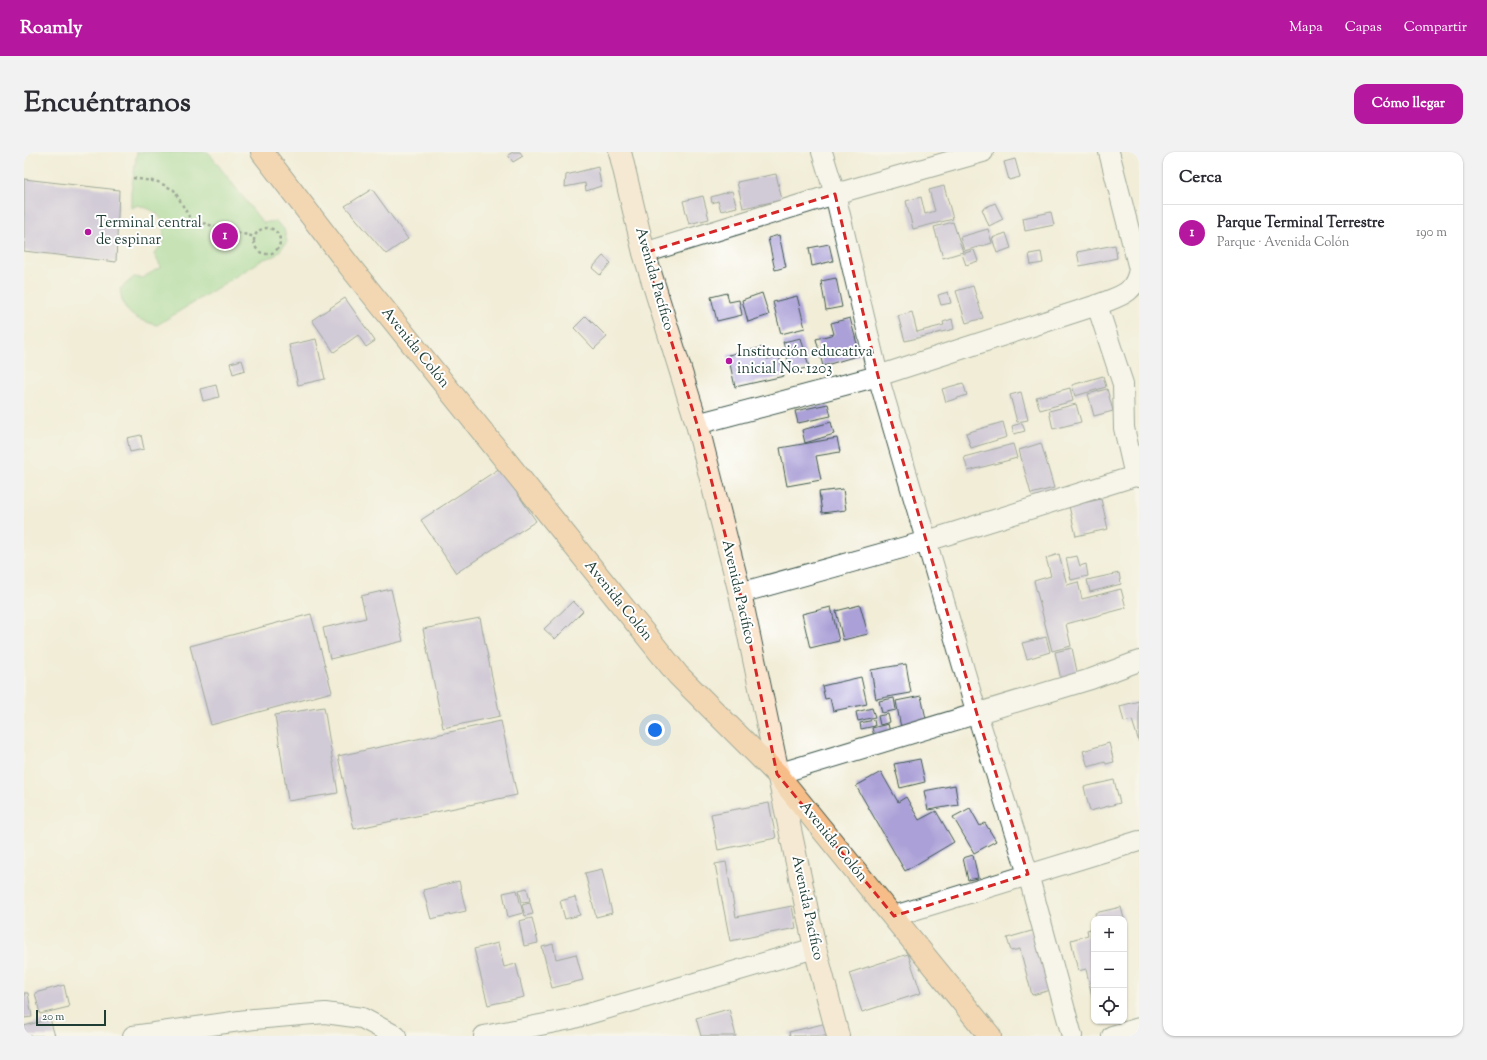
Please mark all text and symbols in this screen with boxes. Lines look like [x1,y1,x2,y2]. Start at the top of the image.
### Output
text: Roamly [20,15,83,42]
text: Mapa [1289,18,1323,38]
text: Capas [1345,18,1382,38]
text: Compartir [1404,18,1467,38]
text: Encuéntranos [24,84,191,124]
button: Cómo llegar [1354,84,1463,124]
text: Cerca [1179,166,1222,190]
place label: Terminal central de espinar [96,213,202,251]
text: Parque Terminal Terrestre [1217,213,1384,234]
pin: 1 [212,221,238,251]
text: 1 [1190,224,1194,242]
text: 190 m [1416,224,1447,242]
street label: Avenida Pacífico [629,225,679,333]
marker: Terminal central de espinar [83,227,93,237]
text: Parque · Avenida Colón [1217,234,1350,252]
street label: Avenida Colón [376,303,454,393]
place label: Institución educativa inicial No. 1203 [737,342,873,380]
marker: Institución educativa inicial No. 1203 [724,356,734,366]
street label: Avenida Pacífico [716,538,760,646]
street label: Avenida Colón [579,556,657,646]
your location [645,720,665,740]
street label: Avenida Colón [794,797,872,887]
street label: Avenida Pacífico [786,854,828,962]
map controls [1091,916,1127,1024]
button: + [1091,916,1127,952]
button: − [1091,952,1127,988]
button: locate [1091,988,1127,1024]
scale bar [36,1008,106,1027]
text: 20 m [42,1009,64,1025]

